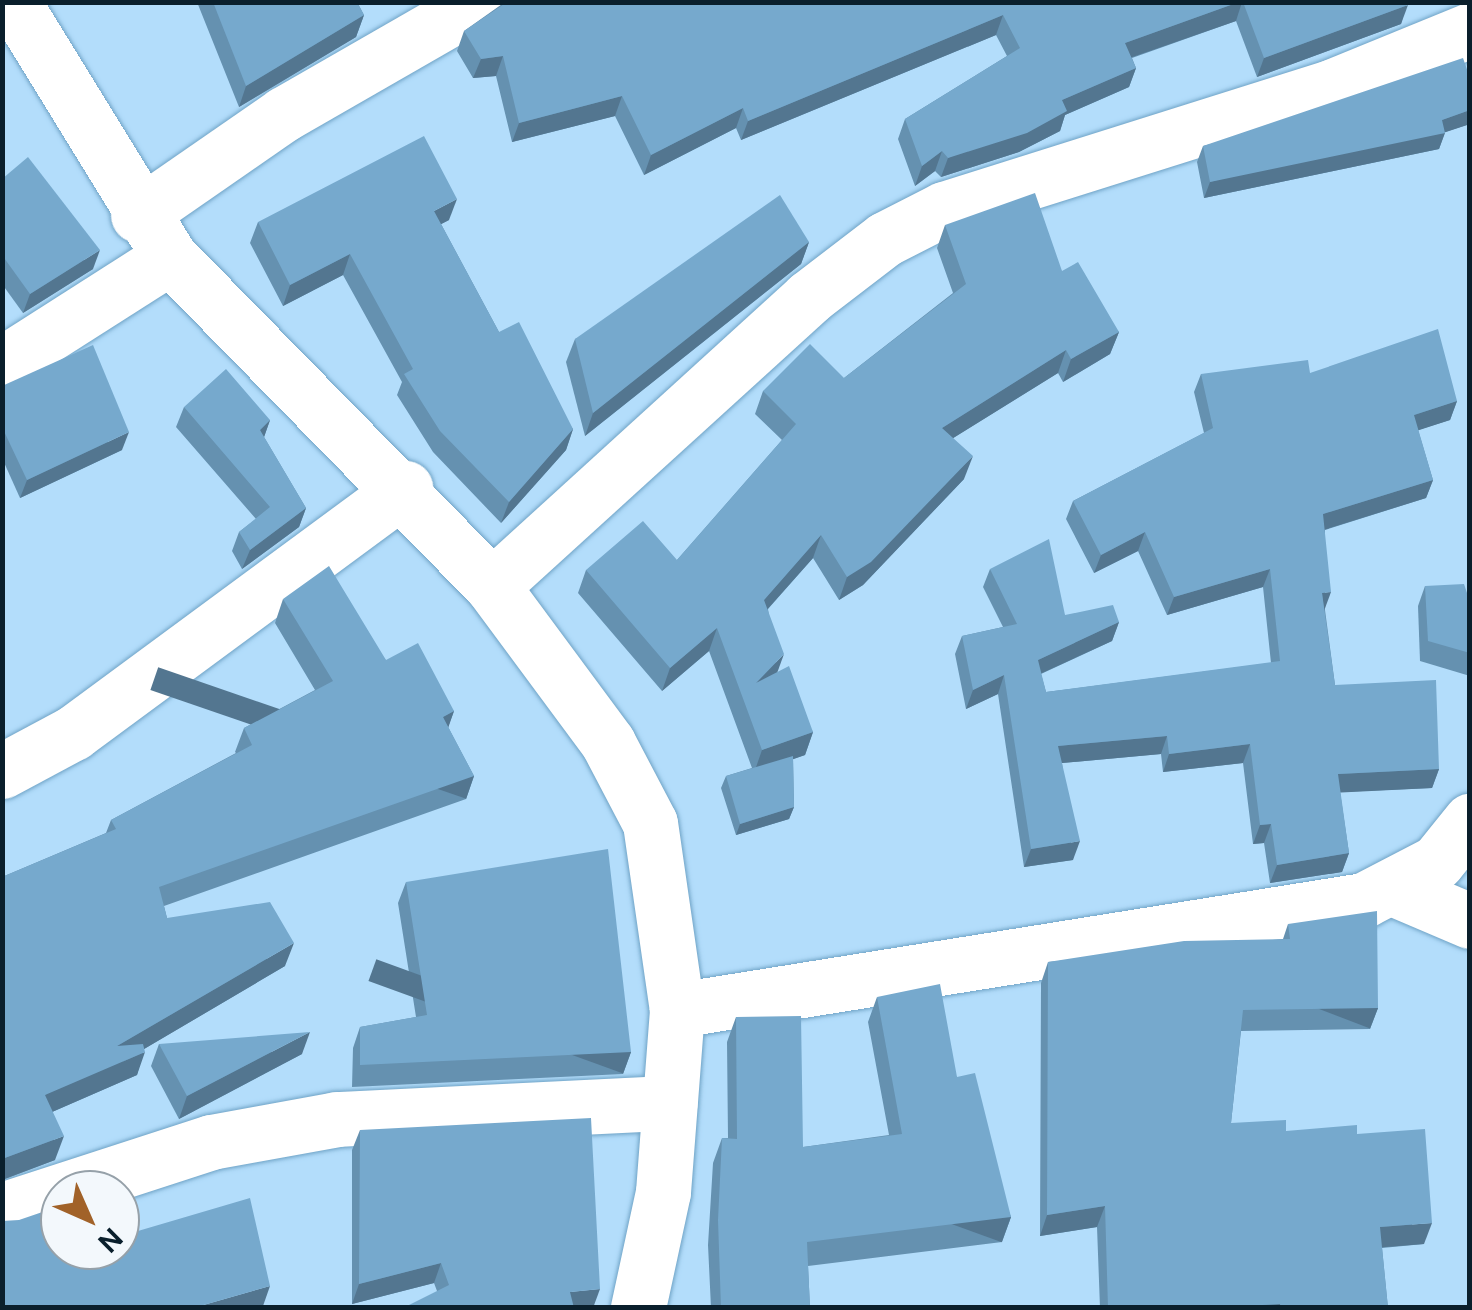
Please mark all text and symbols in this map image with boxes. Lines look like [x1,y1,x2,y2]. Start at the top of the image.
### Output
north arrow [40,1170,140,1270]
text: N [90,1220,130,1260]

